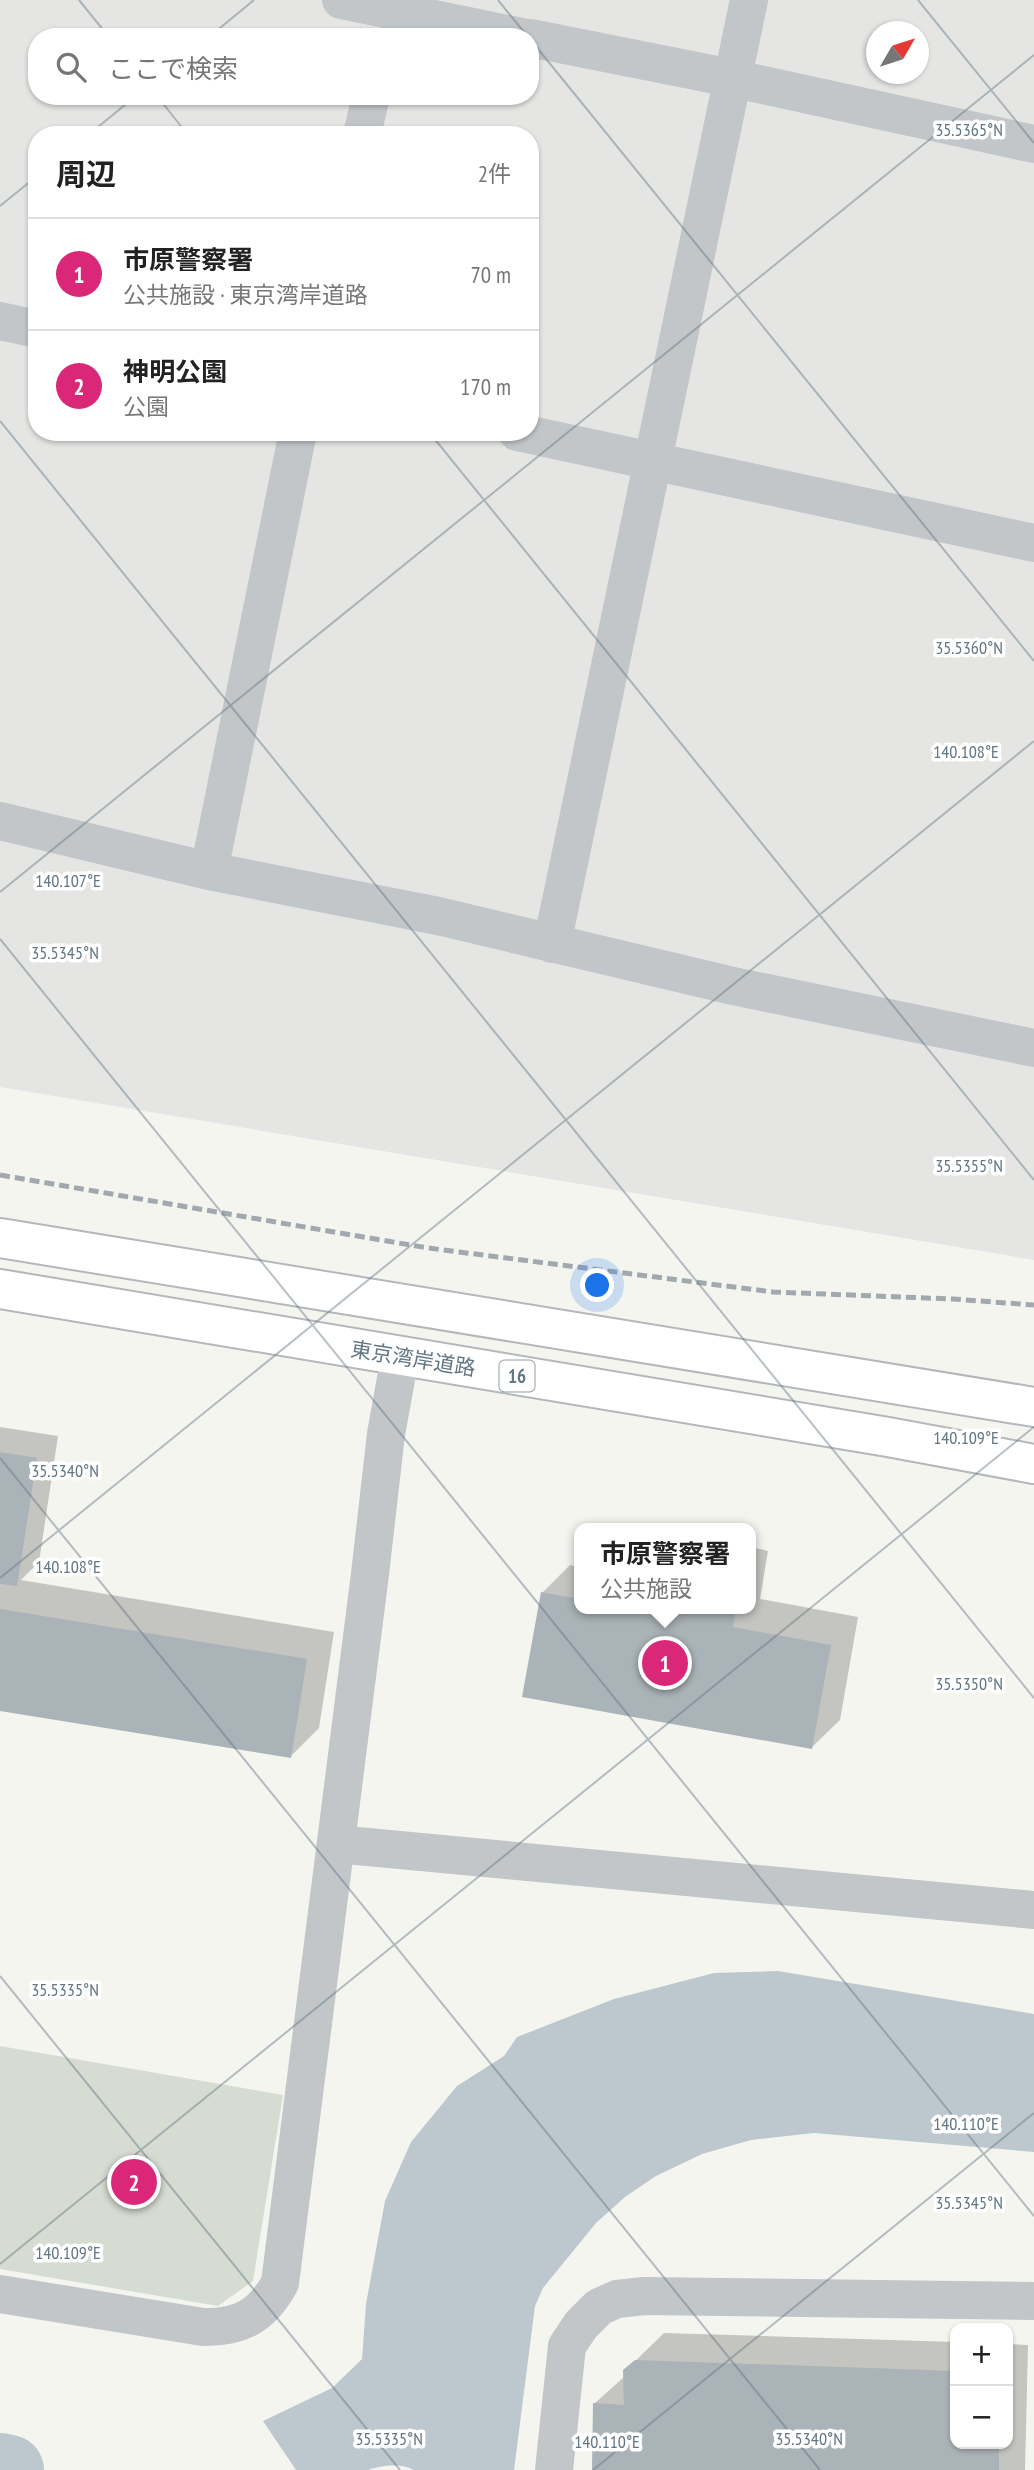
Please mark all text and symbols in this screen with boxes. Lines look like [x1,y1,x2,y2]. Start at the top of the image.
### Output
north arrow [866,21,929,84]
search box [28,28,539,105]
icon: search [52,48,90,86]
text: ここで検索 [108,52,238,85]
text: 35.5365°N [935,118,1003,141]
text: 周辺 [56,154,116,193]
text: 2件 [478,159,511,188]
text: 市原警察署 [123,243,253,276]
text: 1 [74,260,85,289]
text: 70 m [470,260,511,289]
text: 公共施設 · 東京湾岸道路 [123,280,368,309]
text: 神明公園 [123,355,227,388]
text: 2 [74,372,85,401]
text: 170 m [460,372,511,401]
text: 公園 [123,392,169,421]
text: 35.5360°N [935,636,1003,659]
text: 140.108°E [933,740,999,763]
text: 140.107°E [35,869,101,892]
text: 35.5345°N [31,941,99,964]
text: 35.5355°N [935,1154,1003,1177]
your location [580,1268,614,1302]
street label: 東京湾岸道路 [349,1335,477,1382]
road number: 16 [500,1360,534,1392]
text: 140.109°E [933,1426,999,1449]
text: 35.5340°N [31,1459,99,1482]
popup [574,1523,756,1614]
text: 市原警察署 [600,1537,730,1570]
text: 140.108°E [35,1555,101,1578]
text: 公共施設 [600,1574,692,1603]
pin: 1 [642,1637,688,1689]
text: 35.5350°N [935,1672,1003,1695]
text: 35.5335°N [31,1978,99,2001]
text: 140.110°E [933,2112,999,2135]
pin: 2 [111,2156,157,2208]
text: 35.5345°N [935,2191,1003,2214]
text: 140.109°E [35,2241,101,2264]
map controls [950,2323,1013,2449]
button: + [950,2323,1013,2386]
button: − [950,2386,1013,2449]
text: 35.5335°N [355,2427,423,2450]
text: 35.5340°N [775,2427,843,2450]
text: 140.110°E [574,2430,640,2453]

